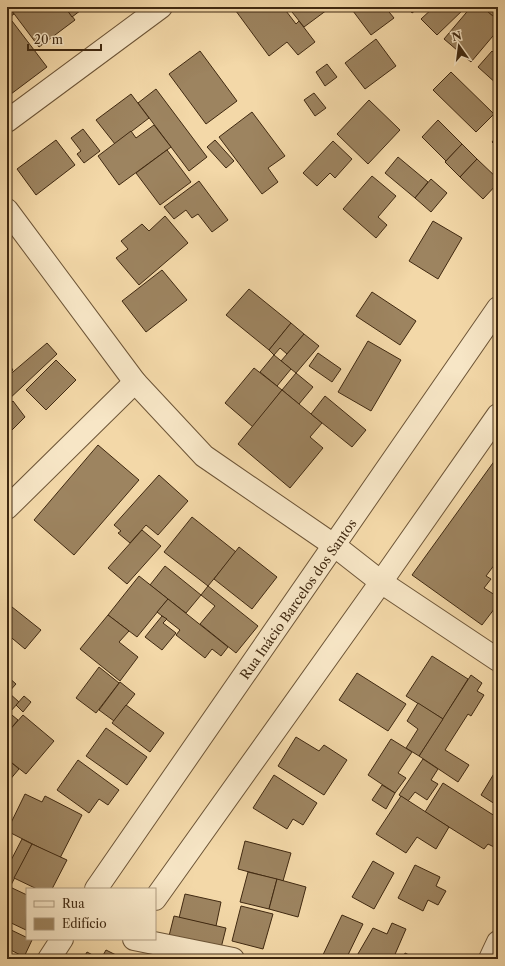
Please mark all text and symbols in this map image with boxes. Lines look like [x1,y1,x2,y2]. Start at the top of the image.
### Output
scale bar [28,26,101,52]
north arrow [439,26,479,66]
text: N [450,28,463,44]
text: 20 m [34,32,63,47]
street label: Rua Inácio Barcelos dos Santos [236,515,360,682]
legend [26,888,156,940]
text: Rua [62,896,85,911]
text: Edifício [62,916,107,931]

